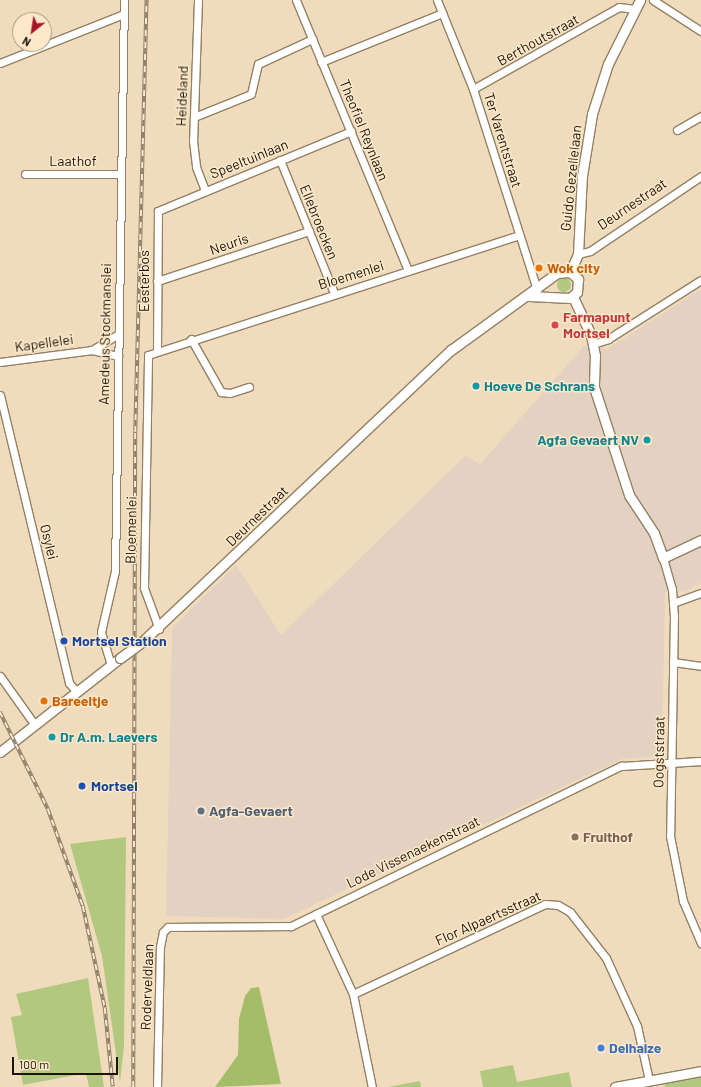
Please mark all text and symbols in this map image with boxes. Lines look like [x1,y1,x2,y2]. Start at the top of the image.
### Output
street label: Berthoutstraat [494,11,582,69]
north arrow [12,12,52,52]
text: N [20,35,33,49]
street label: Heideland [173,65,191,127]
street label: Theofiel Reynlaan [336,77,392,183]
street label: Ter Varentstraat [481,90,525,190]
street label: Guido Gezellelaan [557,124,585,232]
street label: Speeltuinlaan [207,136,291,182]
street label: Laathof [49,153,97,169]
street label: Deurnestraat [594,175,670,233]
street label: Ellebroecken [296,182,342,262]
street label: Neuris [207,230,251,258]
street label: Eesterbos [136,250,152,312]
street label: Bloemenlei [316,257,386,293]
place label: Wok city [547,260,600,276]
street label: Amedeus Stockmanslei [95,263,115,405]
marker: Wok city [534,263,544,273]
place label: Farmapunt Mortsel [563,309,631,342]
marker: Farmapunt Mortsel [550,320,560,330]
street label: Kapellelei [14,331,74,355]
place label: Hoeve De Schrans [484,378,595,394]
marker: Hoeve De Schrans [471,381,481,391]
place label: Agfa Gevaert NV [537,432,639,448]
marker: Agfa Gevaert NV [642,435,652,445]
street label: Deurnestraat [222,482,292,550]
street label: Bloemenlei [122,496,140,564]
street label: Osylei [37,523,61,561]
place label: Mortsel Station [72,633,167,649]
marker: Mortsel Station [59,636,69,646]
place label: Bareeltje [52,693,108,709]
marker: Bareeltje [39,696,49,706]
street label: Oogststraat [650,716,668,788]
place label: Dr A.m. Laevers [60,729,158,745]
marker: Dr A.m. Laevers [47,732,57,742]
place label: Mortsel [91,778,138,794]
marker: Mortsel [76,780,88,792]
place label: Agfa-Gevaert [209,803,293,819]
marker: Agfa-Gevaert [196,806,206,816]
street label: Lode Vissenaekenstraat [344,812,482,892]
place label: Fruithof [583,829,633,845]
marker: Fruithof [570,832,580,842]
street label: Flor Alpaertsstraat [433,887,543,949]
street label: Roderveldlaan [137,943,157,1031]
place label: Delhaize [609,1040,661,1056]
marker: Delhaize [596,1043,606,1053]
scale bar [14,1049,120,1075]
text: 100 m [19,1057,49,1071]

